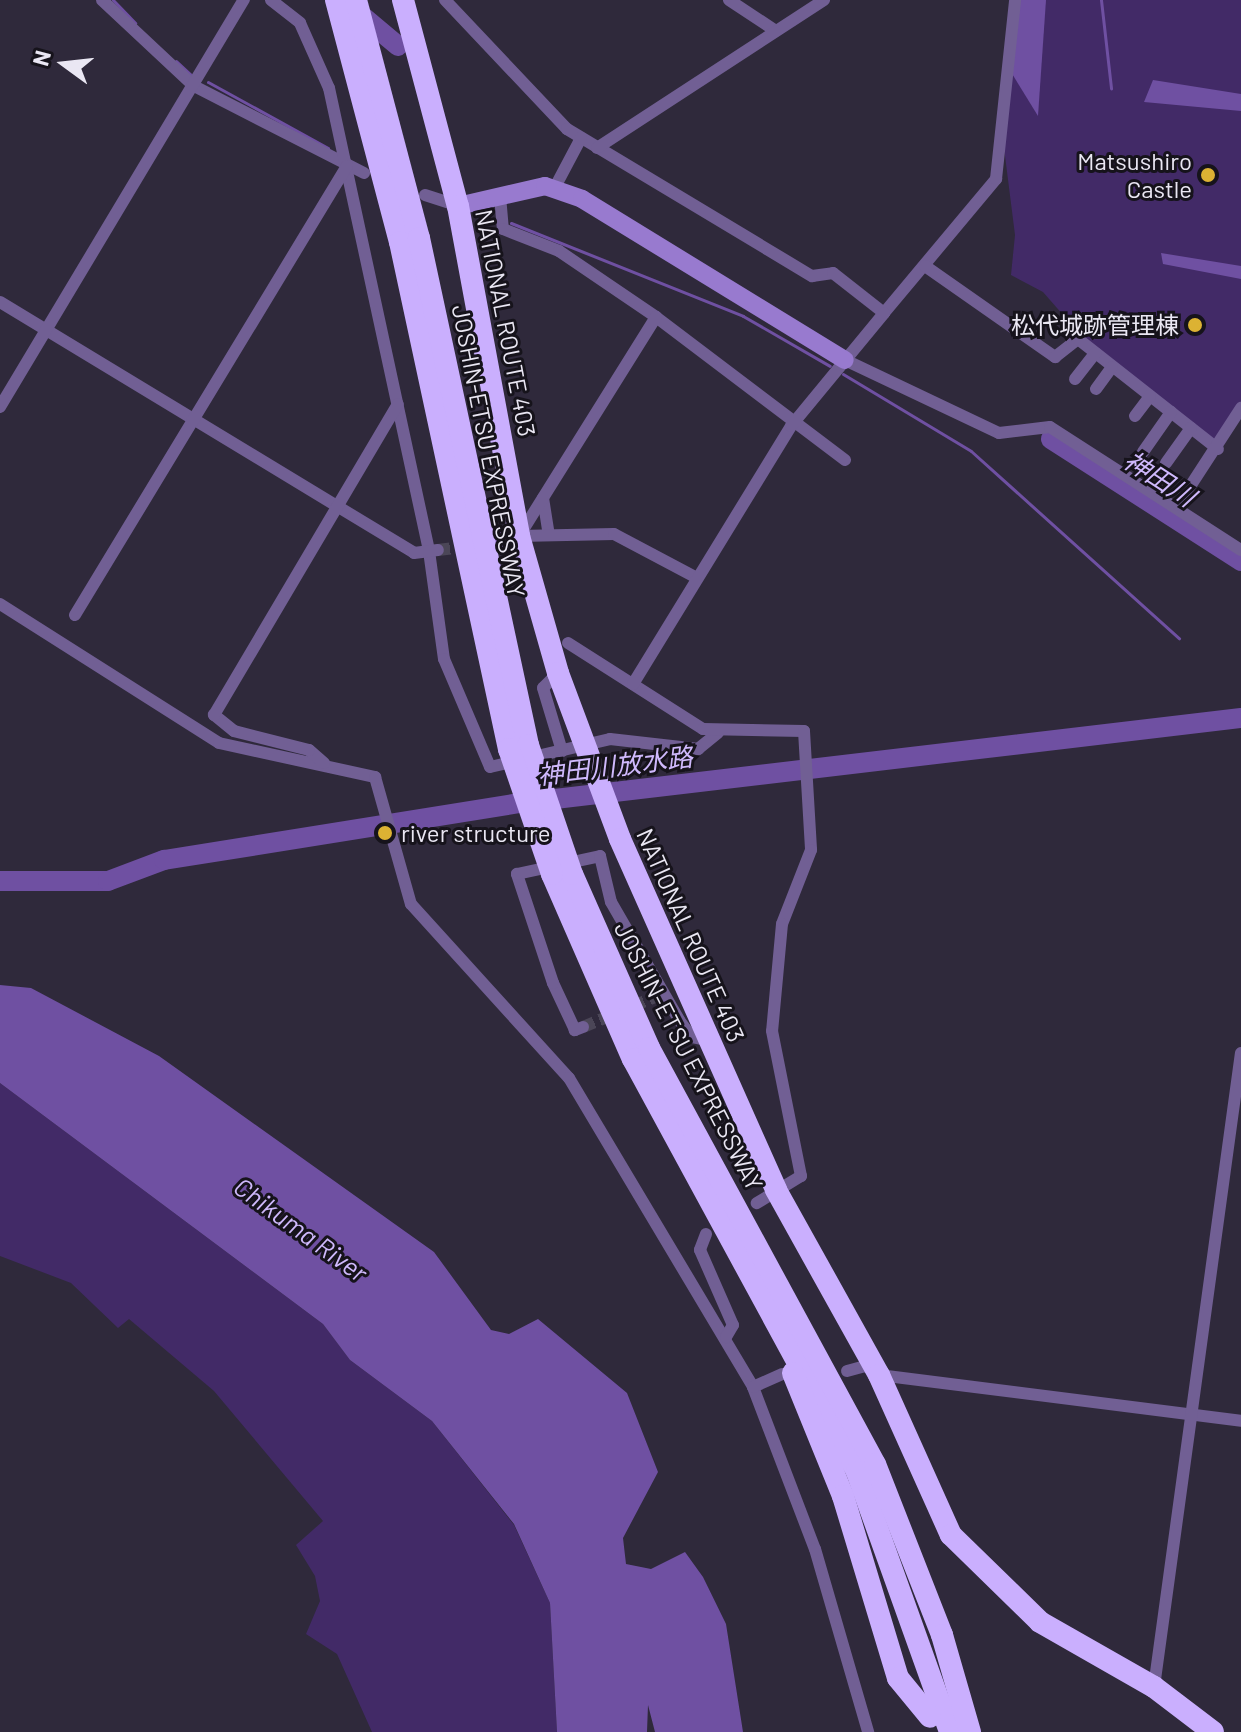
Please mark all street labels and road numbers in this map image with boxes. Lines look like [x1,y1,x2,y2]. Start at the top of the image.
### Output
street label: NATIONAL ROUTE 403 [470,207,542,439]
street label: JOSHIN-ETSU EXPRESSWAY [446,302,532,600]
street label: NATIONAL ROUTE 403 [631,824,751,1046]
street label: JOSHIN-ETSU EXPRESSWAY [609,917,769,1195]

